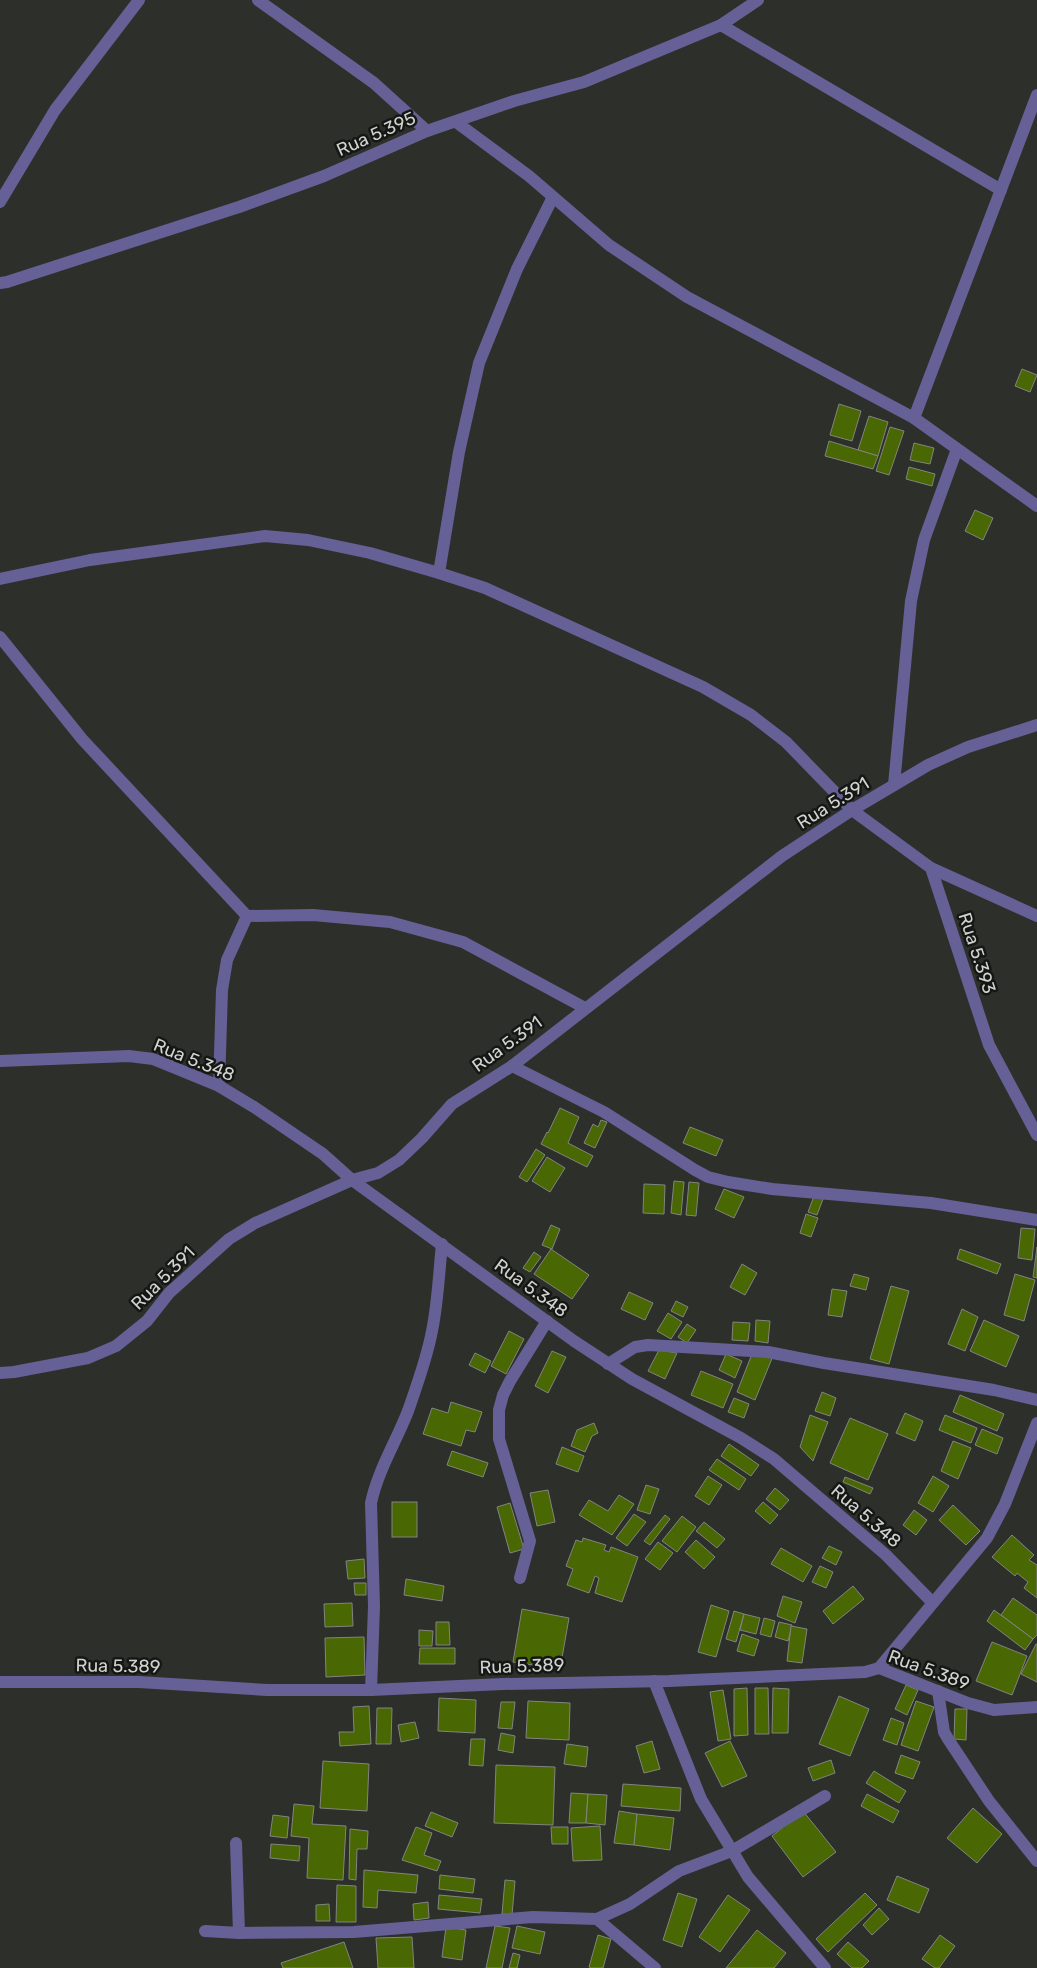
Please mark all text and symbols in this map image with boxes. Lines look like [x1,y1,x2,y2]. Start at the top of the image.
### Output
street label: Rua 5.395 [333,107,419,161]
street label: Rua 5.391 [793,772,873,834]
street label: Rua 5.393 [954,910,1000,996]
street label: Rua 5.391 [468,1011,546,1077]
street label: Rua 5.348 [150,1034,238,1086]
street label: Rua 5.391 [126,1241,200,1315]
street label: Rua 5.348 [490,1254,572,1322]
street label: Rua 5.348 [827,1480,905,1552]
street label: Rua 5.389 [885,1645,973,1695]
street label: Rua 5.389 [75,1654,161,1678]
street label: Rua 5.389 [479,1654,565,1678]

